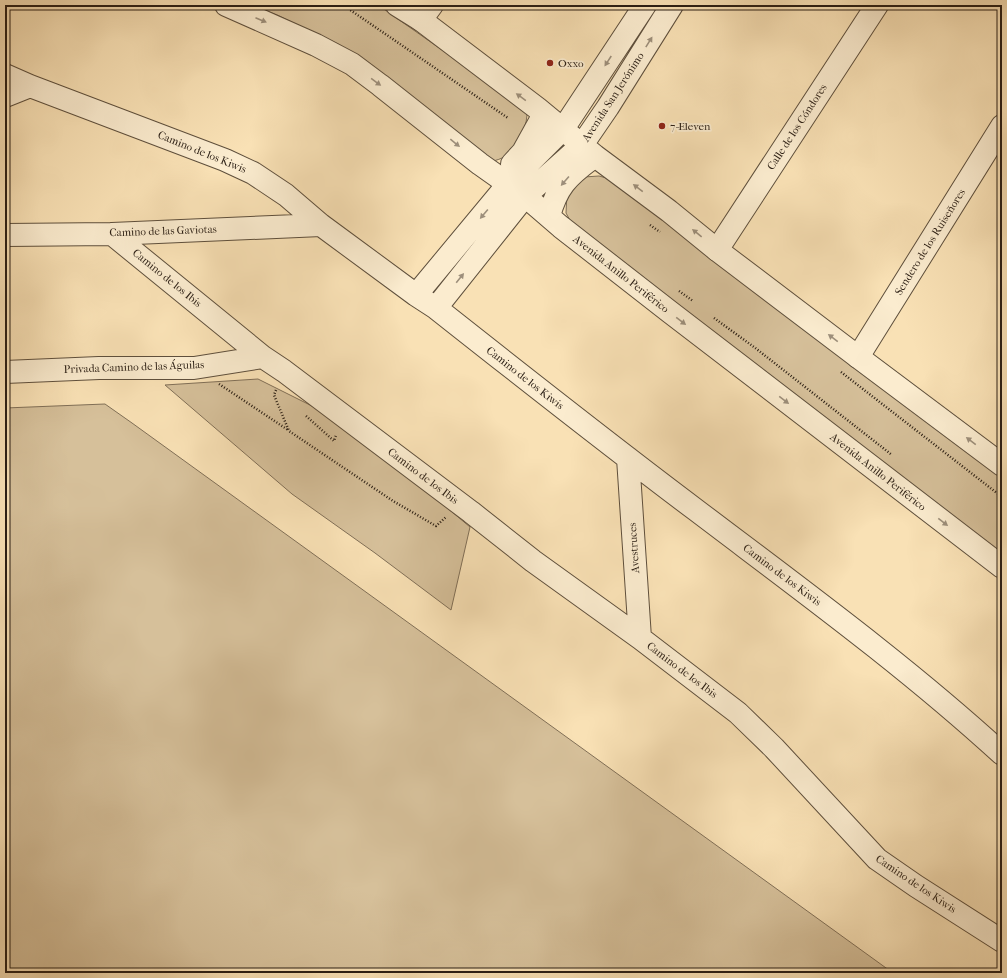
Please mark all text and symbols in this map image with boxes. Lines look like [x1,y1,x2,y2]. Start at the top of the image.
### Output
one-way arrow [256,17,267,23]
one-way arrow [645,37,653,47]
street label: Avenida San Jerónimo [579,50,647,145]
one-way arrow [604,56,612,66]
place label: Oxxo [558,57,584,70]
marker: Oxxo [545,58,555,68]
one-way arrow [370,78,381,86]
street label: Calle de los Cóndores [764,82,830,172]
one-way arrow [515,92,526,101]
place label: 7-Eleven [670,120,711,133]
marker: 7-Eleven [657,121,667,131]
street label: Camino de los Kiwis [156,128,248,176]
one-way arrow [449,139,460,147]
one-way arrow [561,176,570,186]
one-way arrow [633,184,643,192]
street label: Sendero de los Ruiseñores [892,186,968,298]
one-way arrow [480,208,488,219]
street label: Camino de las Gaviotas [109,223,217,239]
one-way arrow [691,229,702,238]
street label: Avenida Anillo Periférico [570,232,672,316]
street label: Camino de los Ibis [130,246,204,310]
one-way arrow [456,272,464,283]
one-way arrow [676,317,687,325]
one-way arrow [828,335,838,343]
street label: Camino de los Kiwis [484,344,566,412]
street label: Privada Camino de las Águilas [63,358,205,376]
one-way arrow [779,396,790,404]
street label: Avenida Anillo Periférico [827,430,929,514]
one-way arrow [965,437,976,446]
street label: Camino de los Ibis [385,445,461,507]
one-way arrow [937,518,948,526]
street label: Avestruces [626,522,642,575]
street label: Camino de los Kiwis [740,541,824,609]
street label: Camino de los Ibis [644,639,720,701]
street label: Camino de los Kiwis [873,852,959,916]

